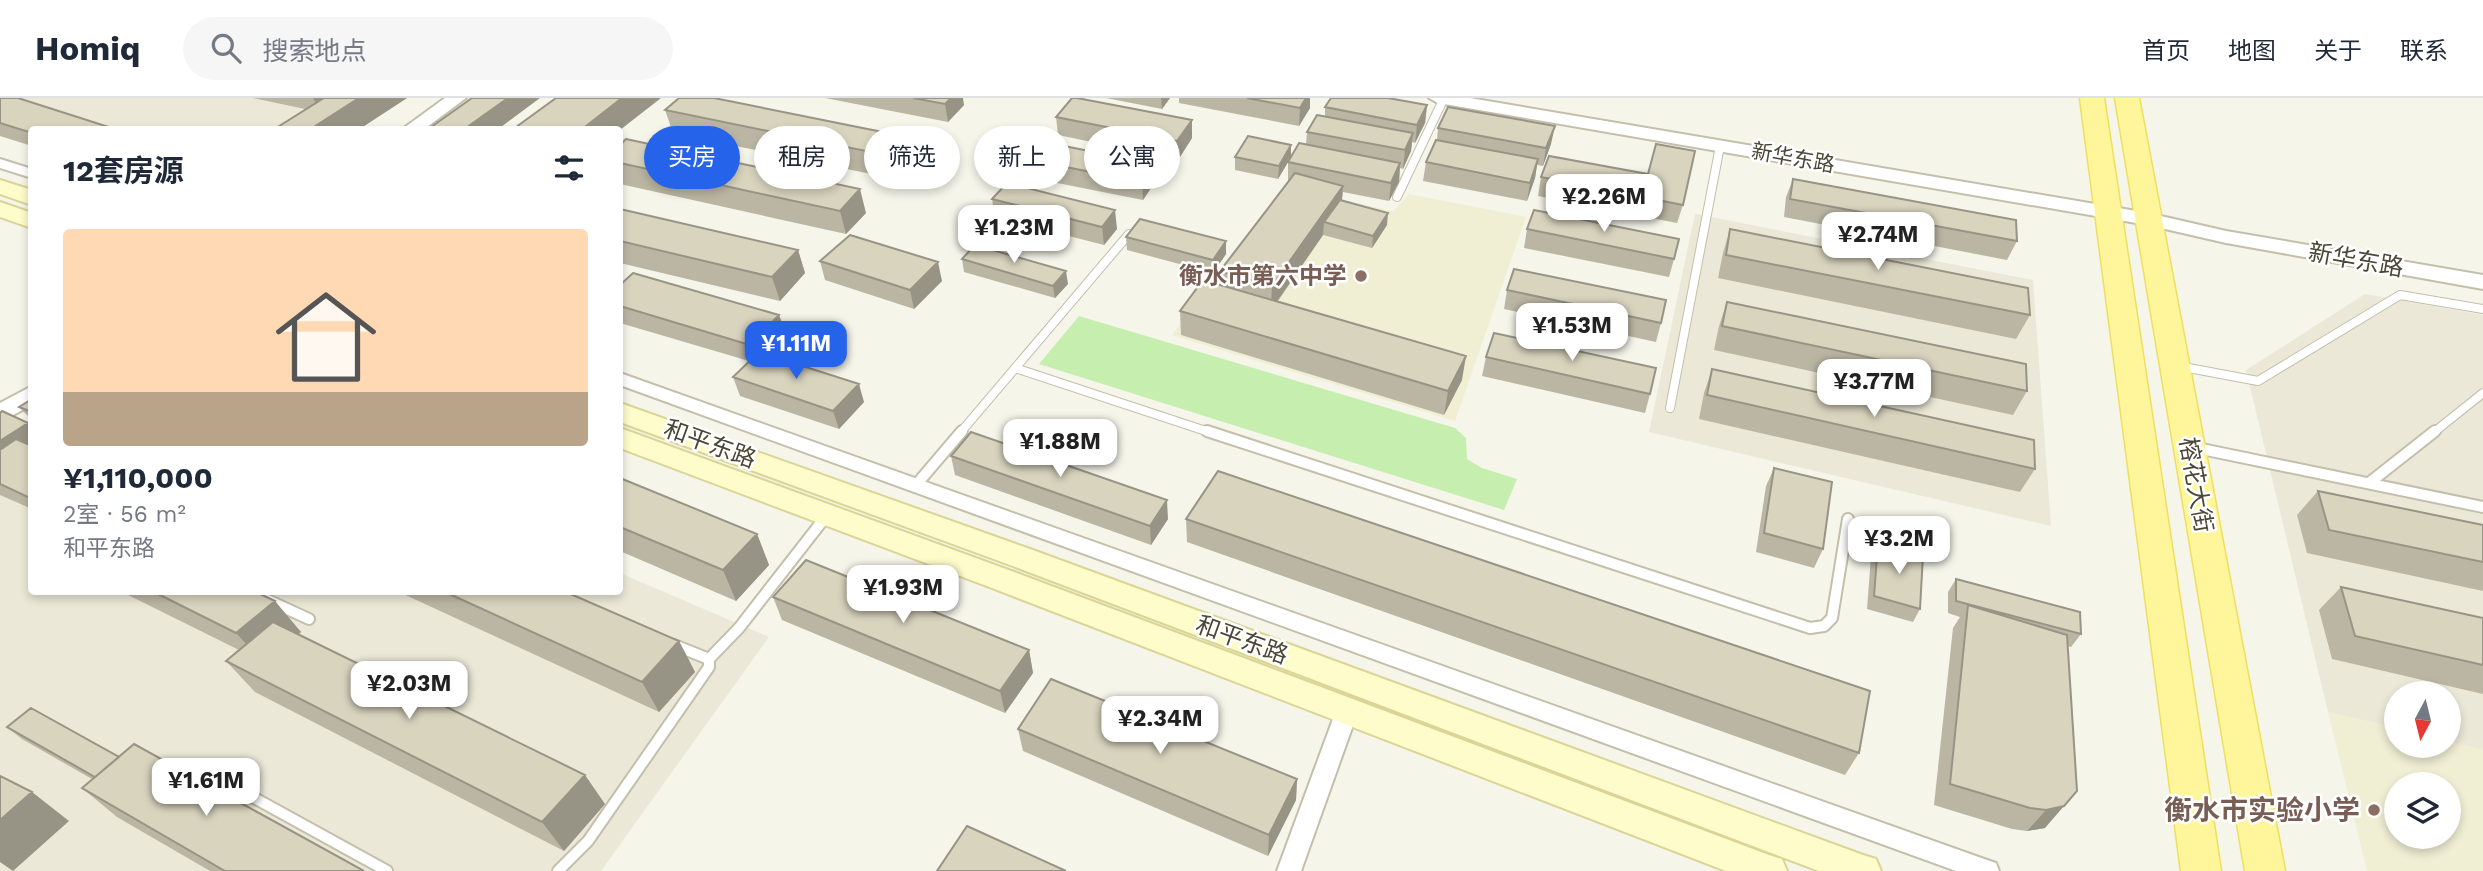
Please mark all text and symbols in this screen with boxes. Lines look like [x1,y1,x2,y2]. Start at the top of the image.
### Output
search box [183,17,673,80]
text: Homiq [35,29,141,68]
icon: search [207,29,245,67]
text: 搜索地点 [263,36,367,66]
text: 首页 [2142,37,2190,65]
text: 地图 [2228,37,2276,65]
text: 关于 [2314,37,2362,65]
text: 联系 [2400,37,2448,65]
chip: 买房 [644,126,740,189]
chip: 租房 [754,126,850,189]
chip: 筛选 [864,126,960,189]
chip: 新上 [974,126,1070,189]
chip: 公寓 [1084,126,1180,189]
street label: 新华东路 [1750,138,1837,177]
icon: filters [550,149,588,187]
text: 12套房源 [63,153,184,188]
pin: ¥2.26M [1547,174,1661,234]
text: ¥2.26M [1562,183,1646,210]
pin: ¥1.23M [957,206,1071,265]
pin: ¥2.74M [1821,212,1935,272]
text: ¥1.23M [974,214,1054,241]
text: ¥2.74M [1838,221,1918,248]
street label: 新华东路 [2306,238,2406,282]
place label: 衡水市第六中学 [1179,262,1347,290]
marker: 衡水市第六中学 [1353,268,1369,284]
icon: home [263,274,389,400]
pin: ¥1.53M [1515,303,1629,363]
text: ¥1.53M [1532,312,1612,339]
pin: ¥1.11M [739,322,853,381]
text: ¥1.11M [761,330,831,357]
pin: ¥3.77M [1817,360,1931,419]
text: ¥3.77M [1833,368,1915,395]
street label: 和平东路 [660,414,760,474]
pin: ¥1.88M [1003,420,1117,479]
text: ¥1.88M [1019,428,1101,455]
street label: 榕花大街 [2174,435,2218,535]
text: ¥1,110,000 [63,460,213,495]
text: 2室 · 56 m² [63,501,186,528]
pin: ¥3.2M [1850,517,1948,576]
text: ¥3.2M [1864,525,1934,552]
text: 和平东路 [63,535,155,562]
pin: ¥1.93M [846,566,960,625]
text: ¥1.93M [863,574,943,601]
street label: 和平东路 [1192,610,1292,670]
pin: ¥2.03M [352,662,466,721]
text: ¥2.03M [367,670,451,697]
north arrow [2384,681,2460,758]
map controls [2384,681,2461,849]
pin: ¥2.34M [1103,696,1217,756]
text: ¥2.34M [1117,705,1203,732]
pin: ¥1.61M [149,758,263,818]
text: ¥1.61M [168,767,244,794]
button: layers [2384,772,2461,849]
place label: 衡水市实验小学 [2164,794,2360,827]
marker: 衡水市实验小学 [2366,802,2382,818]

